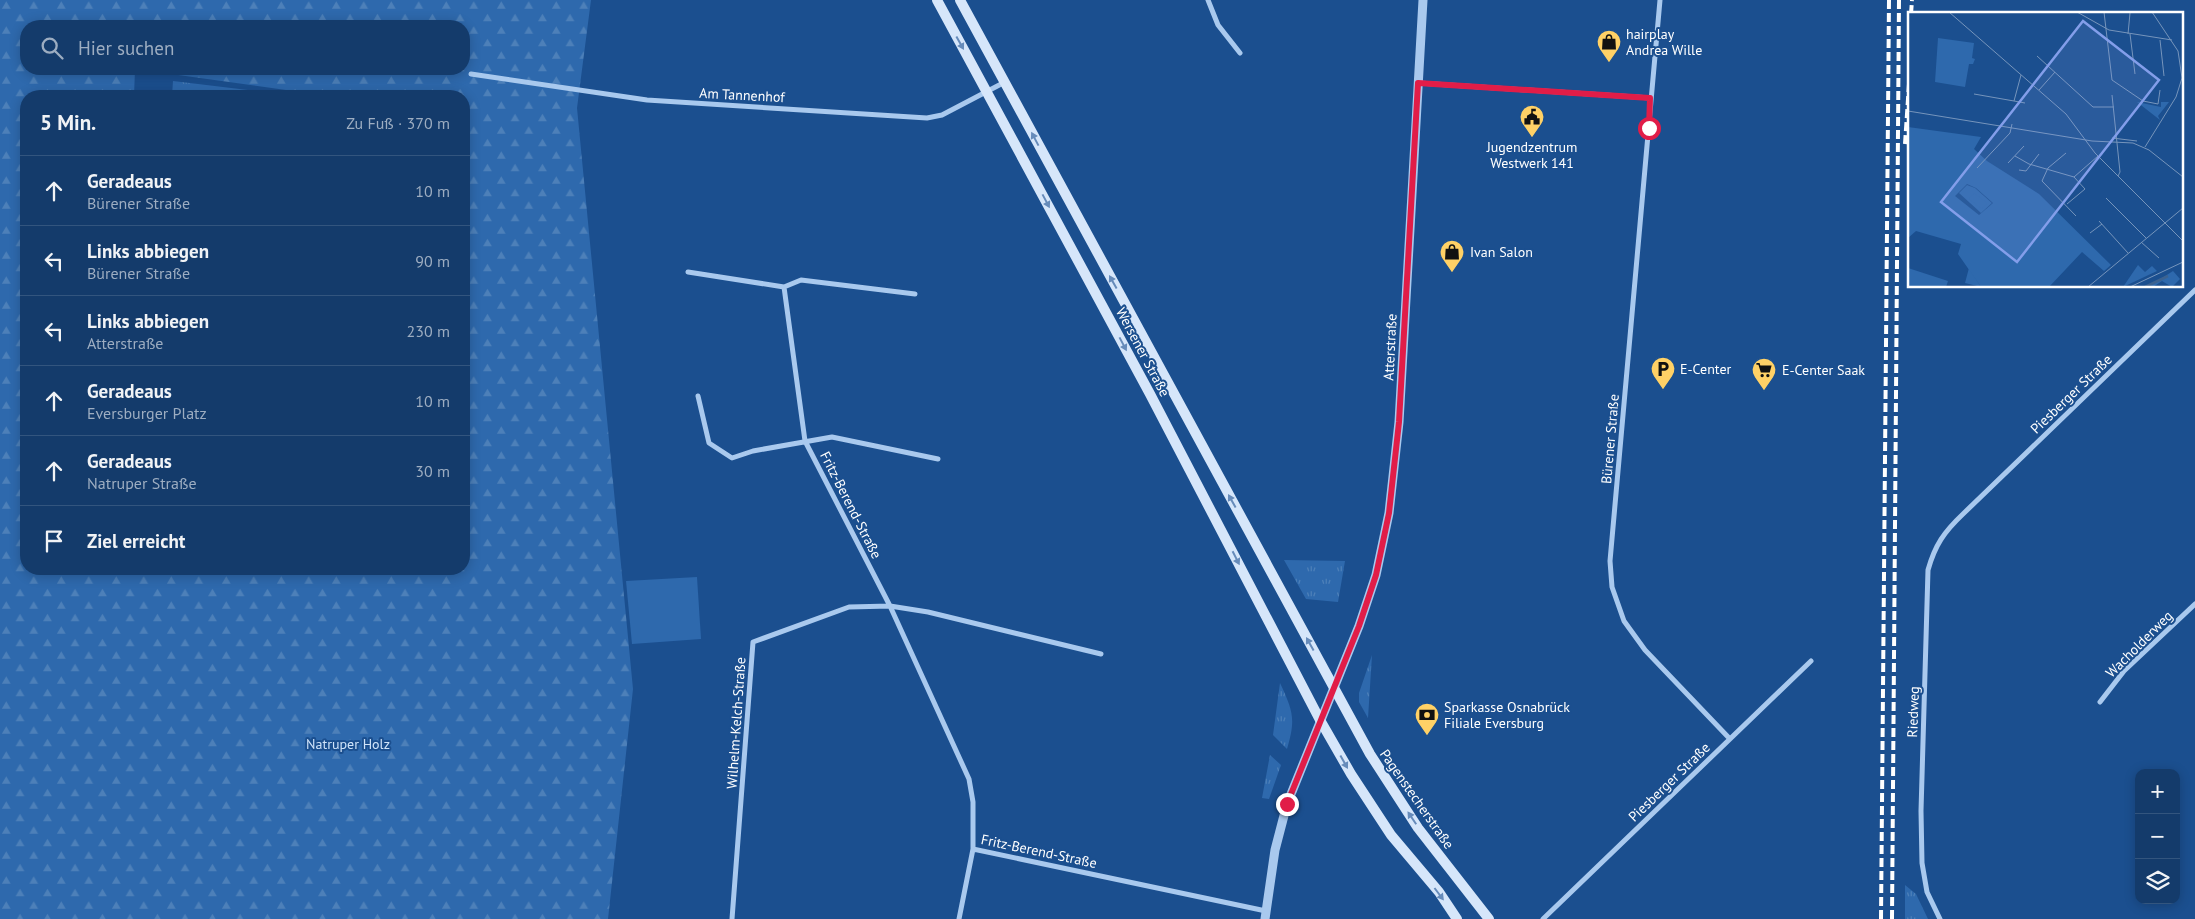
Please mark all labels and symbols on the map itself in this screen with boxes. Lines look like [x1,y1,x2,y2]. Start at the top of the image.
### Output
inset map [1908,12,2182,288]
place label: hairplay Andrea Wille [1626,25,1702,59]
shop icon: hairplay Andrea Wille [1596,29,1622,63]
one-way arrow [956,36,964,50]
street label: Am Tannenhof [699,84,786,106]
public building icon: Jugendzentrum Westwerk 141 [1519,104,1545,138]
route start [1638,117,1661,140]
one-way arrow [1031,132,1039,146]
place label: Jugendzentrum Westwerk 141 [1486,138,1577,172]
one-way arrow [1042,194,1050,208]
shop icon: Ivan Salon [1439,239,1465,273]
place label: Ivan Salon [1470,243,1533,261]
one-way arrow [1108,275,1117,289]
street label: Wersener Straße [1112,304,1174,400]
street label: Atterstraße [1379,313,1401,381]
one-way arrow [1119,337,1127,351]
street label: Piesberger Straße [2026,351,2116,437]
parking icon: E-Center [1650,356,1676,390]
supermarket icon: E-Center Saak [1751,357,1777,391]
place label: E-Center [1680,360,1732,378]
place label: E-Center Saak [1782,361,1865,379]
street label: Bürener Straße [1597,393,1623,485]
street label: Fritz-Berend-Straße [816,448,886,562]
one-way arrow [1228,494,1236,509]
one-way arrow [1232,550,1240,565]
street label: Wacholderweg [2102,607,2176,681]
one-way arrow [1306,637,1314,651]
street label: Wilhelm-Kelch-Straße [722,657,750,789]
street label: Riedweg [1903,686,1923,738]
place label: Sparkasse Osnabrück Filiale Eversburg [1444,698,1570,732]
bank icon: Sparkasse Osnabrück Filiale Eversburg [1414,702,1440,736]
park label: Natruper Holz [306,735,390,753]
street label: Piesberger Straße [1624,739,1714,825]
street label: Pagenstecherstraße [1376,746,1458,852]
one-way arrow [1340,756,1349,769]
route end [1276,793,1299,816]
one-way arrow [1407,811,1417,824]
street label: Fritz-Berend-Straße [979,830,1099,872]
one-way arrow [1434,887,1445,900]

